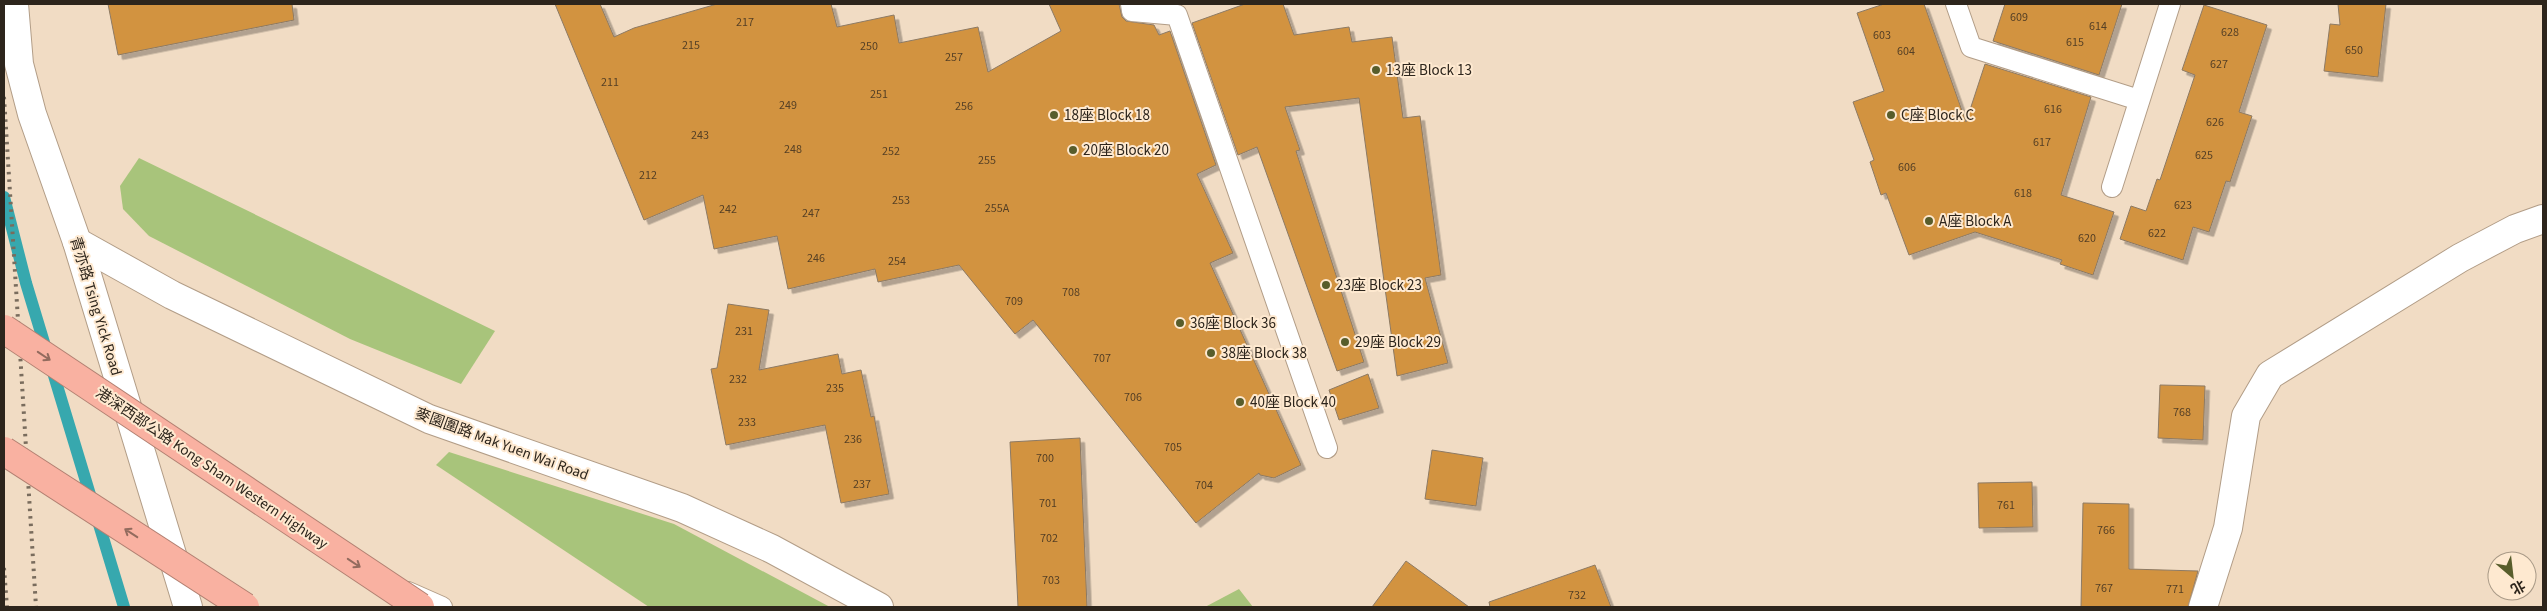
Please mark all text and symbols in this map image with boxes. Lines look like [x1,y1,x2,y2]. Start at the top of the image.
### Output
house number: 609 [2010,9,2028,26]
house number: 217 [736,14,754,31]
house number: 614 [2089,18,2107,35]
house number: 628 [2221,24,2239,41]
house number: 603 [1873,27,1891,44]
house number: 615 [2066,34,2084,51]
house number: 215 [682,37,700,54]
house number: 250 [860,38,878,55]
house number: 650 [2345,42,2363,59]
house number: 604 [1897,43,1915,60]
house number: 257 [945,49,963,66]
house number: 627 [2210,56,2228,73]
place label: 13座 Block 13 [1386,60,1472,81]
marker: 13座 Block 13 [1370,64,1382,76]
house number: 211 [601,74,619,91]
house number: 251 [870,86,888,103]
house number: 249 [779,97,797,114]
house number: 256 [955,98,973,115]
house number: 616 [2044,101,2062,118]
place label: 18座 Block 18 [1064,105,1150,126]
place label: C座 Block C [1901,105,1975,126]
marker: 18座 Block 18 [1048,109,1060,121]
marker: C座 Block C [1885,109,1897,121]
house number: 626 [2206,114,2224,131]
house number: 243 [691,127,709,144]
house number: 617 [2033,134,2051,151]
place label: 20座 Block 20 [1083,140,1169,161]
house number: 248 [784,141,802,158]
house number: 252 [882,143,900,160]
marker: 20座 Block 20 [1067,144,1079,156]
house number: 625 [2195,147,2213,164]
house number: 255 [978,152,996,169]
house number: 606 [1898,159,1916,176]
house number: 212 [639,167,657,184]
house number: 618 [2014,185,2032,202]
house number: 253 [892,192,910,209]
house number: 623 [2174,197,2192,214]
house number: 255A [985,200,1010,217]
house number: 242 [719,201,737,218]
house number: 247 [802,205,820,222]
place label: A座 Block A [1939,211,2012,232]
marker: A座 Block A [1923,215,1935,227]
house number: 622 [2148,225,2166,242]
house number: 620 [2078,230,2096,247]
street label: 青亦路 Tsing Yick Road [64,234,127,378]
house number: 246 [807,250,825,267]
house number: 254 [888,253,906,270]
place label: 23座 Block 23 [1336,275,1422,296]
marker: 23座 Block 23 [1320,279,1332,291]
house number: 708 [1062,284,1080,301]
house number: 709 [1005,293,1023,310]
place label: 36座 Block 36 [1190,313,1276,334]
marker: 36座 Block 36 [1174,317,1186,329]
house number: 231 [735,323,753,340]
place label: 29座 Block 29 [1355,332,1441,353]
marker: 29座 Block 29 [1339,336,1351,348]
place label: 38座 Block 38 [1221,343,1307,364]
marker: 38座 Block 38 [1205,347,1217,359]
house number: 707 [1093,350,1111,367]
one-way arrow [37,351,51,361]
house number: 232 [729,371,747,388]
house number: 235 [826,380,844,397]
street label: 港深西部公路 Kong Sham Western Highway [91,383,332,554]
house number: 706 [1124,389,1142,406]
place label: 40座 Block 40 [1250,392,1336,413]
marker: 40座 Block 40 [1234,396,1246,408]
street label: 麥園圍路 Mak Yuen Wai Road [412,403,592,486]
house number: 768 [2173,404,2191,421]
house number: 233 [738,414,756,431]
house number: 236 [844,431,862,448]
house number: 705 [1164,439,1182,456]
house number: 700 [1036,450,1054,467]
house number: 237 [853,476,871,493]
house number: 704 [1195,477,1213,494]
house number: 701 [1039,495,1057,512]
house number: 761 [1997,497,2015,514]
house number: 766 [2097,522,2115,539]
one-way arrow [124,528,138,538]
house number: 702 [1040,530,1058,547]
north arrow [2487,551,2537,601]
one-way arrow [347,558,361,568]
house number: 703 [1042,572,1060,589]
text: 北 [2507,574,2529,599]
house number: 767 [2095,580,2113,597]
house number: 771 [2166,581,2184,598]
house number: 732 [1568,587,1586,604]

